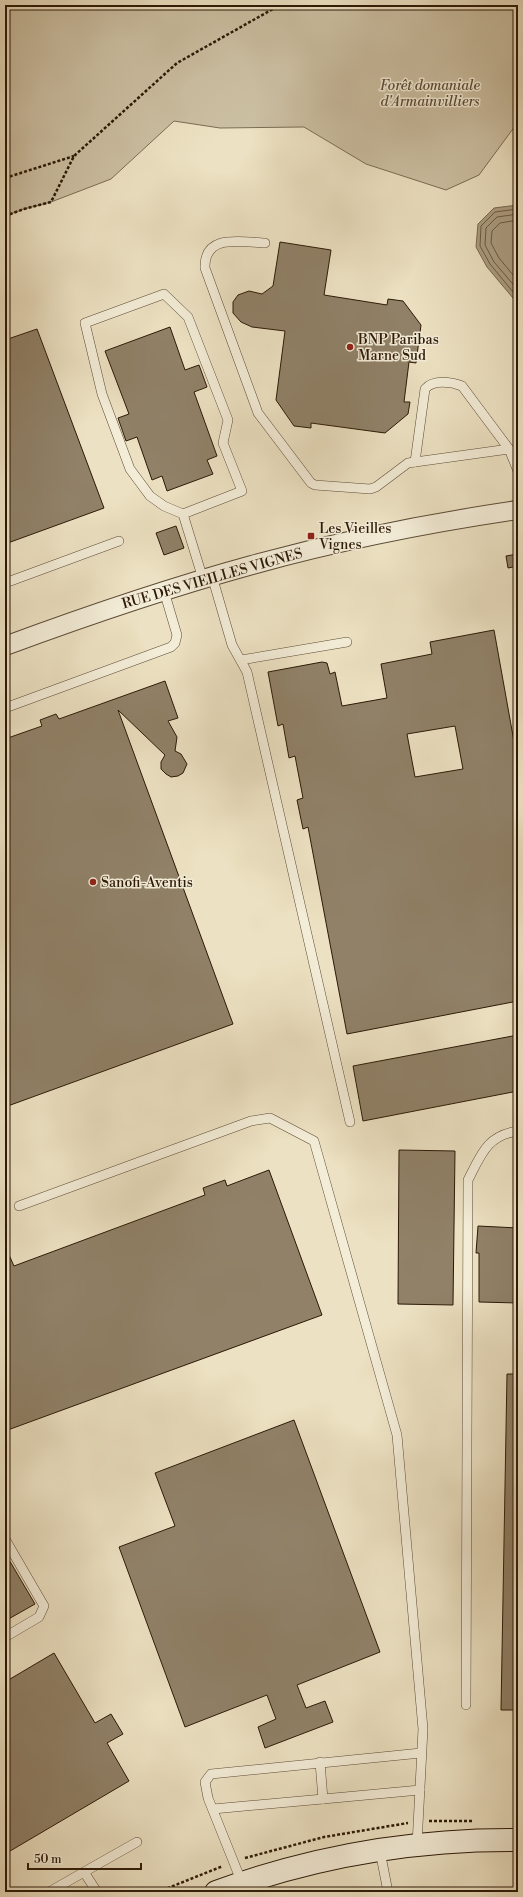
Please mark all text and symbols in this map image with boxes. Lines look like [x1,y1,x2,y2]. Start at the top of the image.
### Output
park label: Forêt domaniale d'Armainvilliers [380,77,481,111]
place label: BNP Paribas Marne Sud [357,331,439,365]
marker: BNP Paribas Marne Sud [345,342,355,352]
place label: Les Vieilles Vignes [318,520,391,554]
marker: Les Vieilles Vignes [306,531,316,541]
street label: RUE DES VIEILLES VIGNES [120,545,305,613]
place label: Sanofi-Aventis [101,874,193,892]
marker: Sanofi-Aventis [88,877,98,887]
scale bar [28,1845,141,1871]
text: 50 m [34,1852,62,1867]

